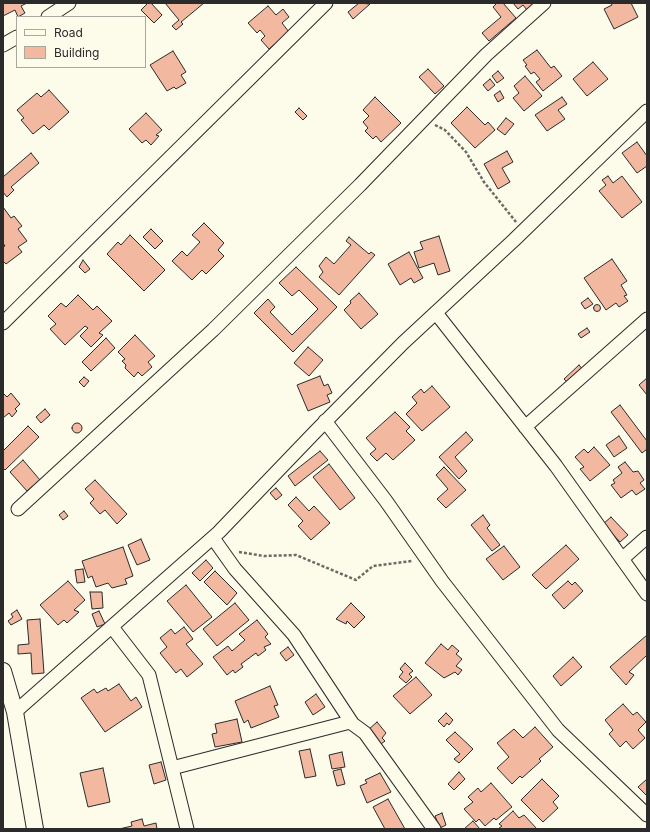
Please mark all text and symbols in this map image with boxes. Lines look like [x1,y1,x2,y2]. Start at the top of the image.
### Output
legend [16,16,146,68]
text: Road [54,25,83,40]
text: Building [54,45,99,60]

